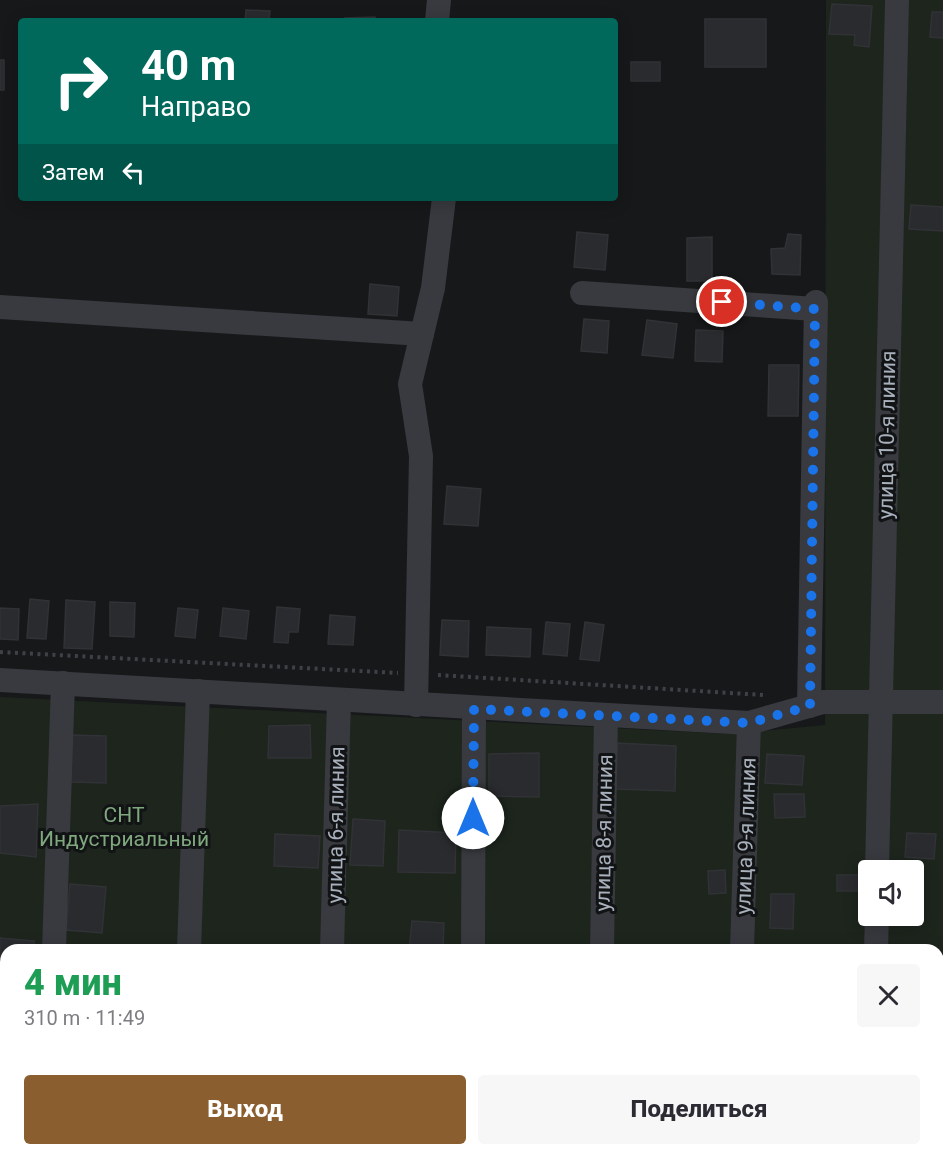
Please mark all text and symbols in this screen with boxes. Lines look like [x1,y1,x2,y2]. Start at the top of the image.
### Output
text: 40 m [141,41,236,90]
icon: right [42,42,120,120]
text: Направо [141,91,251,123]
icon: left [117,156,150,189]
text: Затем [42,160,105,185]
pin [696,276,747,327]
icon: arrive [705,285,738,318]
street label: улица 10-я линия [874,350,900,520]
street label: улица 6-я линия [323,746,349,904]
street label: улица 8-я линия [591,754,617,912]
street label: улица 9-я линия [731,757,761,915]
position arrow [441,786,505,850]
park label: СНТ Индустриальный [39,803,209,851]
map controls [858,860,924,926]
button: sound [858,860,924,926]
text: 4 мин [24,962,122,1004]
button: close [857,964,920,1027]
text: 310 m · 11:49 [24,1006,145,1030]
button: Выход [24,1075,466,1144]
button: Поделиться [478,1075,920,1144]

